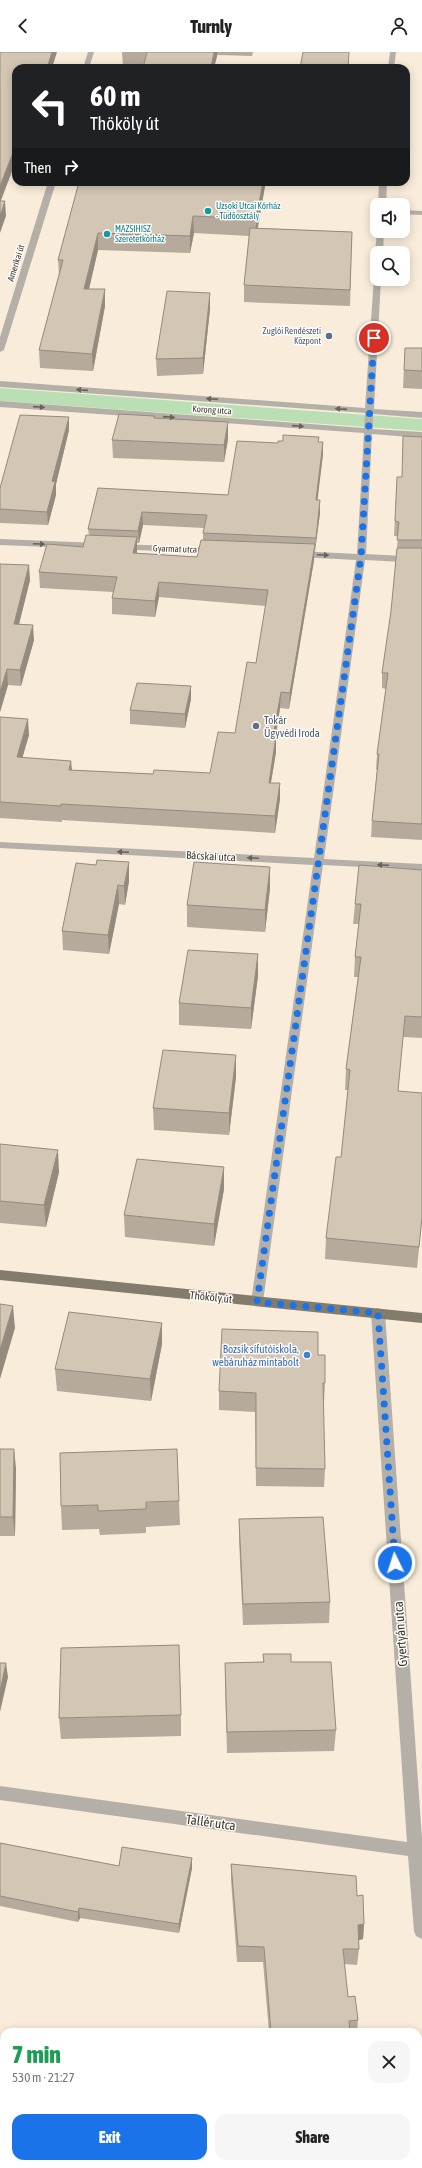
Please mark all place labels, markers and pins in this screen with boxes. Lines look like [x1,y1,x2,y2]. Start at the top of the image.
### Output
place label: Uzsoki Utcai Kórház - Tüdőosztály [216,201,281,221]
marker: Uzsoki Utcai Kórház - Tüdőosztály [203,206,213,216]
place label: MAZSIHISZ Szeretetkórház [115,224,165,244]
marker: MAZSIHISZ Szeretetkórház [102,229,112,239]
pin [357,321,391,355]
place label: Zuglói Rendészeti Központ [263,326,321,346]
marker: Zuglói Rendészeti Központ [324,331,334,341]
place label: Tokár Ügyvédi Iroda [264,714,320,739]
marker: Tokár Ügyvédi Iroda [251,721,261,731]
place label: Bozsik sífutóiskola, webáruház mintabolt [212,1343,299,1368]
marker: Bozsik sífutóiskola, webáruház mintabolt [302,1350,312,1360]

